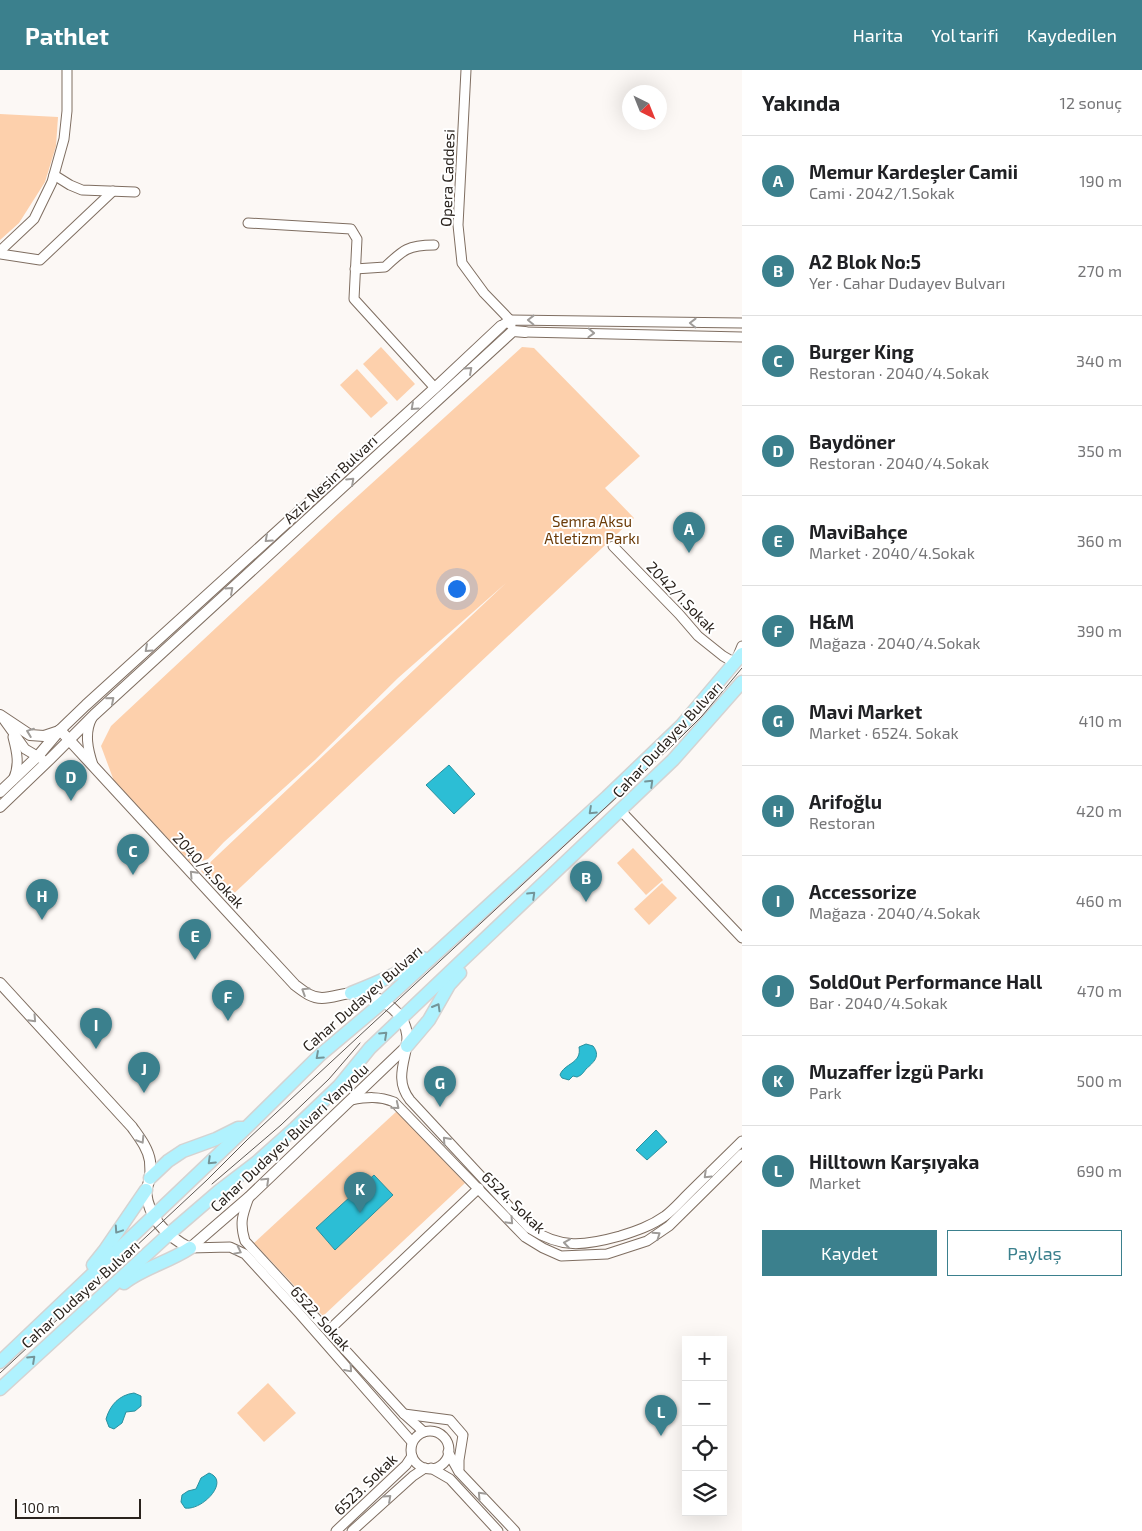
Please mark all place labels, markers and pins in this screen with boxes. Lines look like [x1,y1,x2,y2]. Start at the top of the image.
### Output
pin: A [673,512,705,553]
pin: D [55,760,87,801]
pin: C [117,834,149,875]
pin: B [570,861,602,902]
pin: H [26,879,58,920]
pin: E [179,919,211,960]
pin: F [212,980,244,1021]
pin: I [80,1008,112,1049]
pin: J [128,1052,160,1093]
pin: G [424,1066,456,1107]
pin: K [344,1172,376,1213]
pin: L [645,1395,677,1436]

